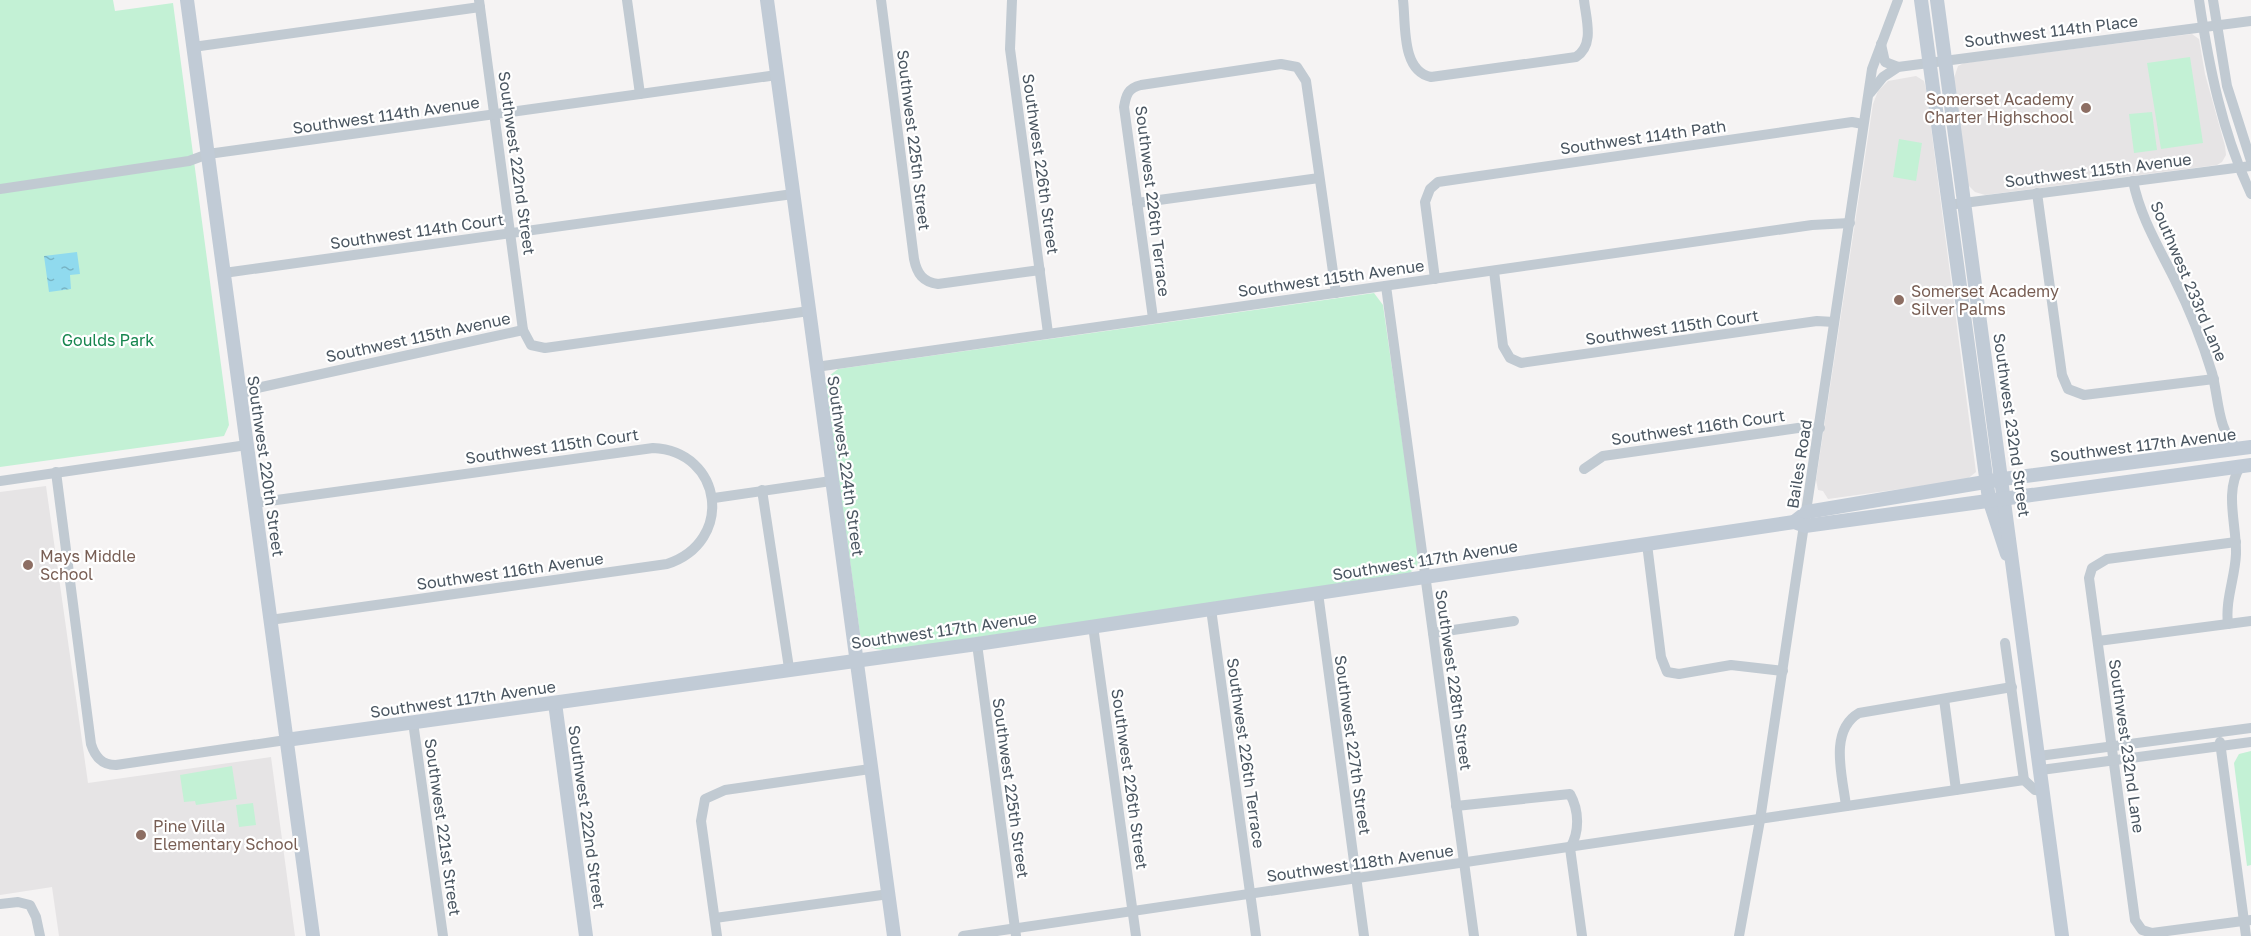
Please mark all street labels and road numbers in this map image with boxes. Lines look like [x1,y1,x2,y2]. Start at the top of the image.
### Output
street label: Southwest 114th Place [1963,10,2139,52]
street label: Southwest 225th Street [893,48,935,232]
street label: Southwest 222nd Street [494,70,540,256]
street label: Southwest 226th Street [1018,72,1064,256]
street label: Southwest 114th Avenue [291,92,481,138]
street label: Southwest 226th Terrace [1131,104,1175,298]
street label: Southwest 114th Path [1559,115,1727,159]
street label: Southwest 115th Avenue [2003,149,2193,191]
street label: Southwest 233rd Lane [2146,198,2232,364]
street label: Southwest 114th Court [329,209,505,253]
street label: Southwest 115th Avenue [1236,255,1426,301]
street label: Southwest 115th Court [1584,305,1760,349]
street label: Southwest 115th Avenue [324,308,512,366]
street label: Southwest 232nd Street [1989,332,2035,518]
street label: Southwest 220th Street [243,374,289,558]
street label: Southwest 224th Street [823,374,869,558]
street label: Southwest 116th Court [1610,405,1786,449]
street label: Bailes Road [1782,418,1816,510]
street label: Southwest 115th Court [464,424,640,468]
street label: Southwest 117th Avenue [2049,424,2237,466]
street label: Southwest 117th Avenue [1331,535,1519,585]
street label: Southwest 116th Avenue [415,548,605,594]
street label: Southwest 228th Street [1431,588,1477,772]
street label: Southwest 117th Avenue [850,607,1038,653]
street label: Southwest 227th Street [1330,654,1376,836]
street label: Southwest 226th Terrace [1223,656,1269,850]
street label: Southwest 232nd Lane [2105,658,2149,834]
street label: Southwest 117th Avenue [369,676,557,722]
street label: Southwest 226th Street [1107,687,1153,871]
street label: Southwest 225th Street [988,696,1034,880]
street label: Southwest 222nd Street [564,724,610,910]
street label: Southwest 221st Street [421,737,465,917]
street label: Southwest 118th Avenue [1265,840,1455,886]

